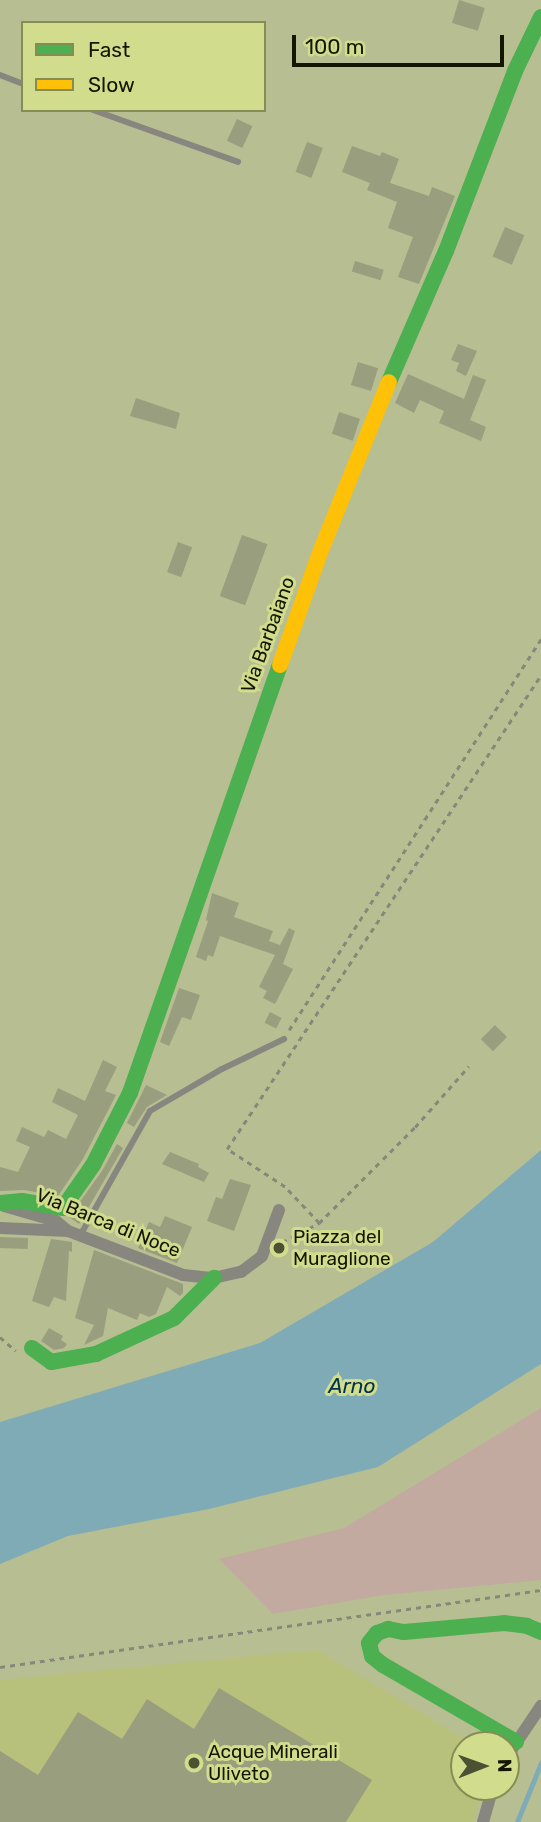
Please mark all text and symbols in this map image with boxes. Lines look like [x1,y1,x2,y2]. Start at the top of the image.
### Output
legend [21,21,266,112]
scale bar [296,21,508,65]
text: 100 m [305,34,364,59]
text: Fast [88,37,130,62]
text: Slow [88,72,135,97]
street label: Via Barbaiano [236,574,300,696]
street label: Via Barca di Noce [32,1184,184,1262]
place label: Piazza del Muraglione [293,1226,391,1270]
marker: Piazza del Muraglione [271,1240,287,1256]
water label: Arno [329,1373,375,1399]
north arrow [450,1731,520,1801]
place label: Acque Minerali Uliveto [208,1741,338,1785]
marker: Acque Minerali Uliveto [186,1755,202,1771]
text: N [493,1759,516,1773]

